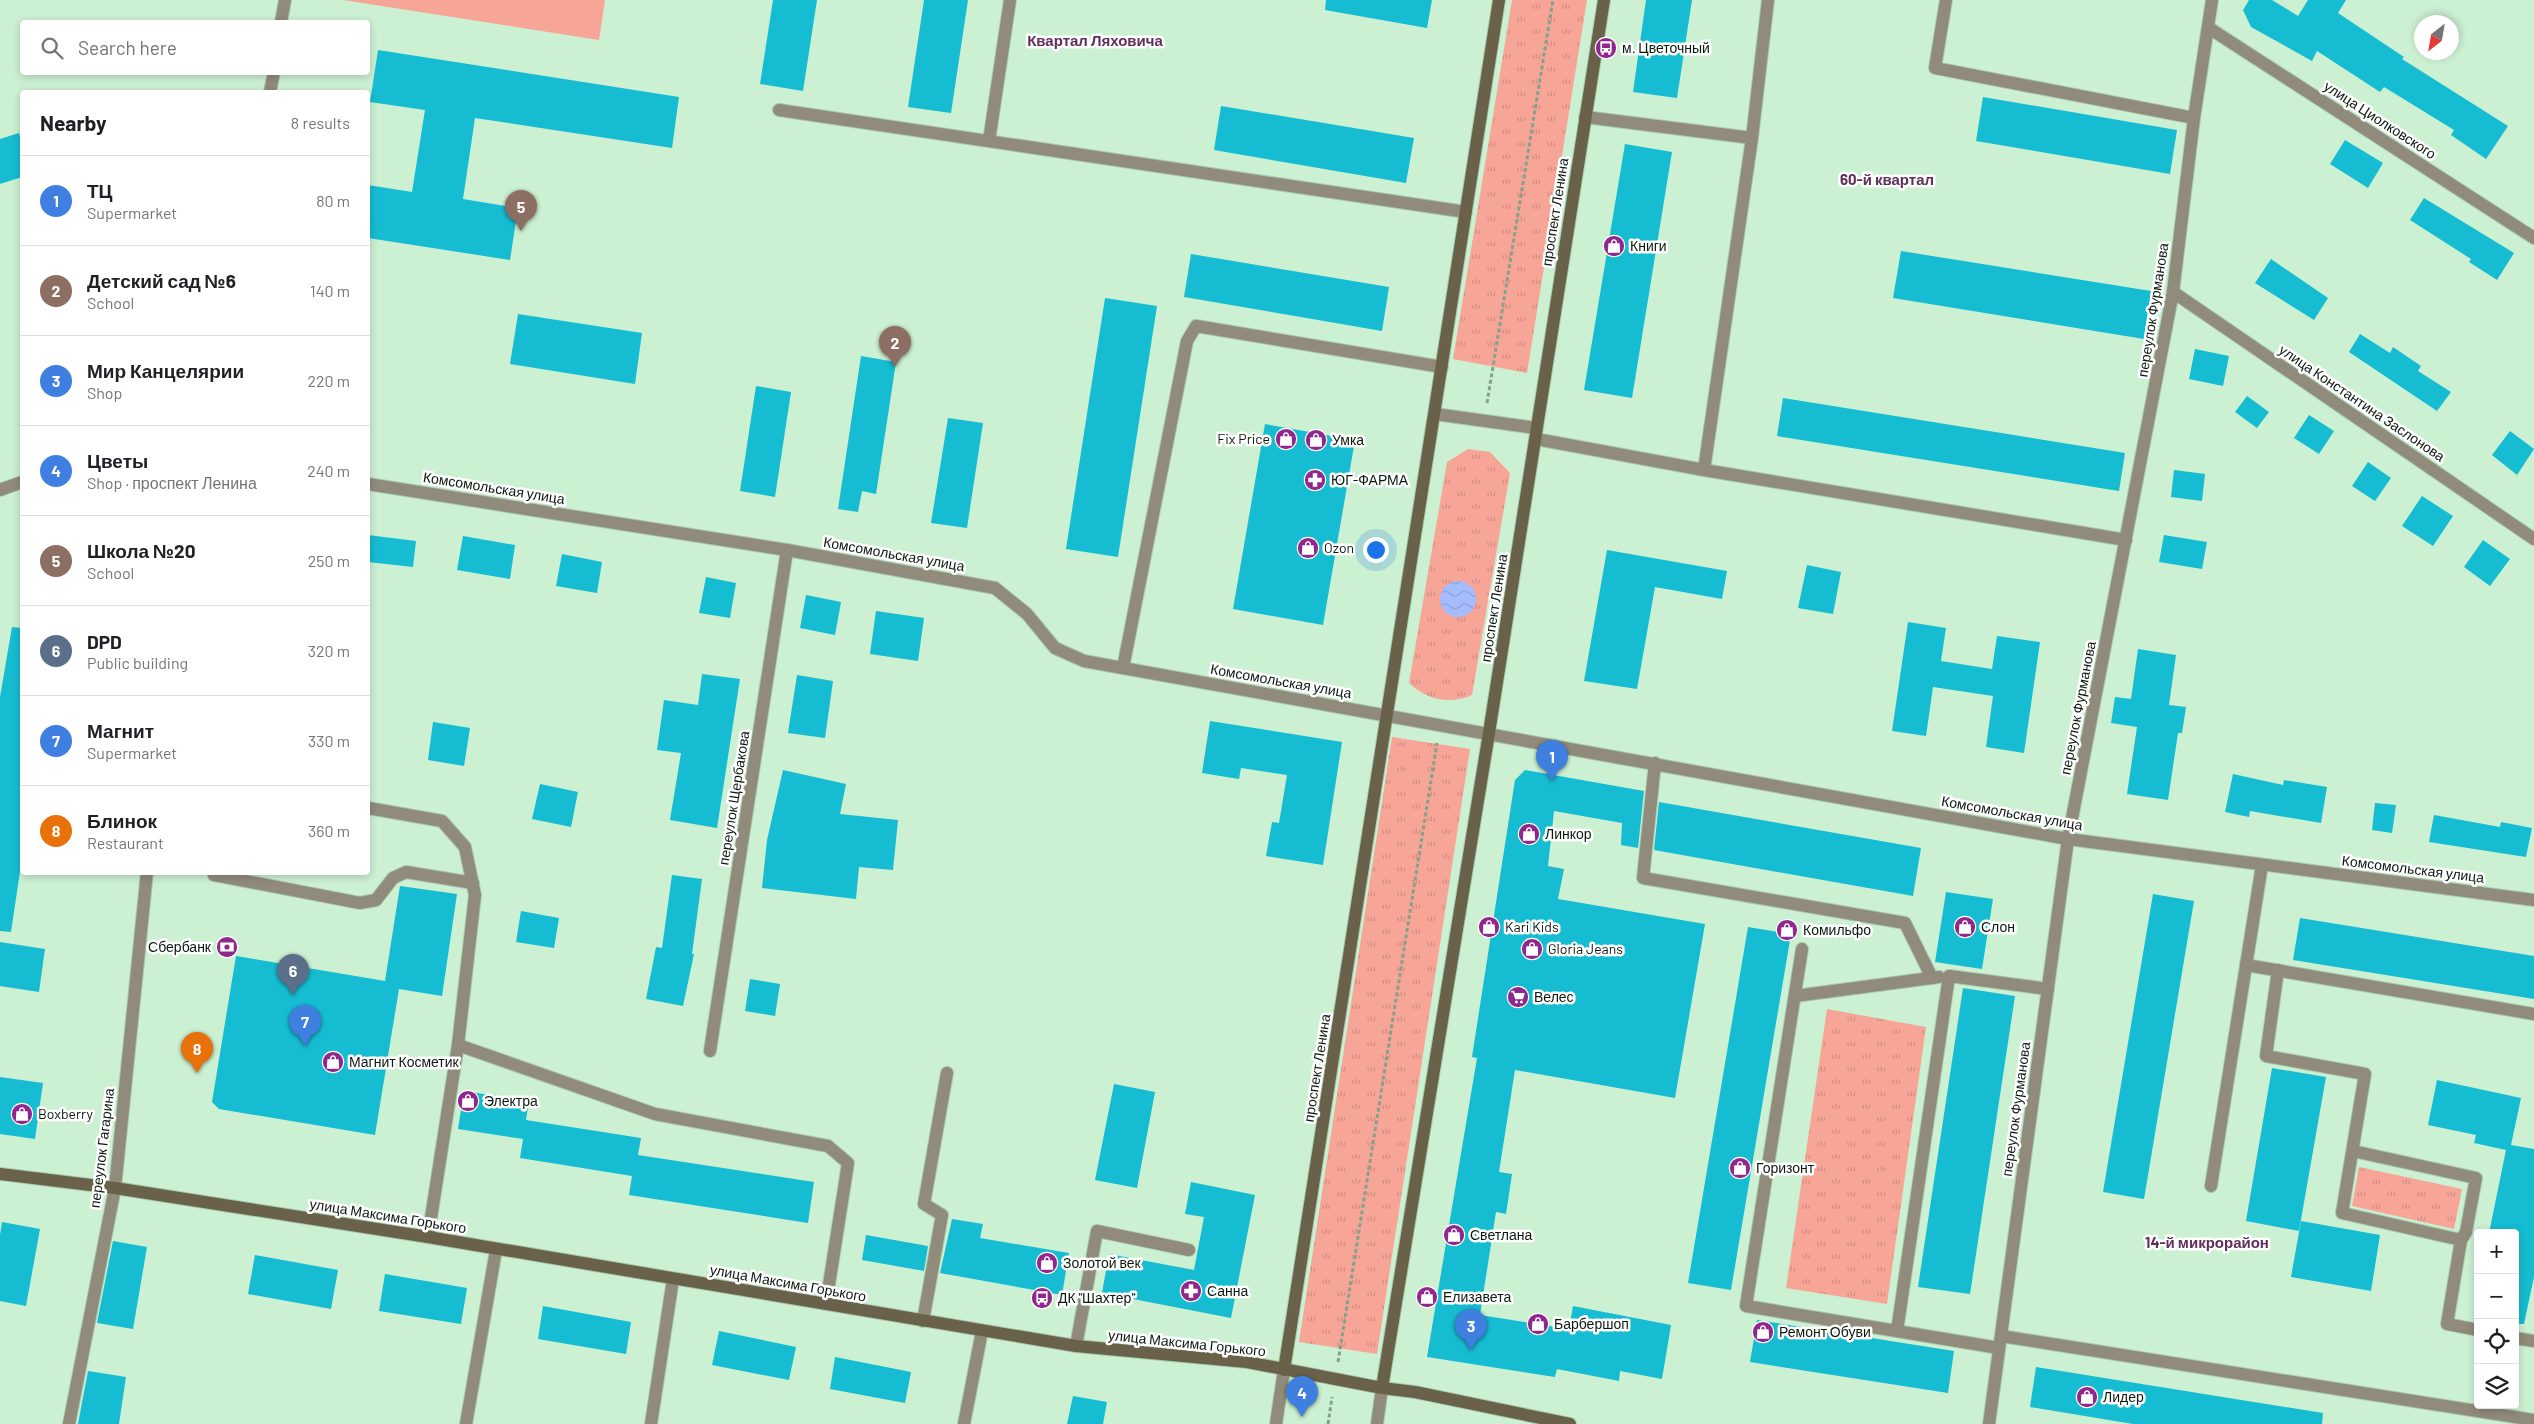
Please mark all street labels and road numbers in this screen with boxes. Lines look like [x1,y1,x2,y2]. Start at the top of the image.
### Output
street label: улица Циолковского [2321,77,2440,162]
street label: проспект Ленина [1538,157,1571,267]
street label: переулок Фурманова [2133,241,2172,378]
street label: улица Константина Заслонова [2276,341,2449,465]
street label: Комсомольская улица [422,468,566,507]
street label: Комсомольская улица [822,533,966,574]
street label: проспект Ленина [1477,553,1510,663]
street label: переулок Фурманова [2056,639,2099,776]
street label: Комсомольская улица [1209,660,1353,701]
street label: переулок Щербакова [714,729,753,866]
street label: Комсомольская улица [1940,792,2084,833]
street label: Комсомольская улица [2341,851,2485,886]
street label: проспект Ленина [1300,1013,1333,1123]
street label: переулок Фурманова [1998,1040,2033,1177]
street label: переулок Гагарина [86,1087,117,1209]
street label: улица Максима Горького [309,1195,468,1236]
street label: улица Максима Горького [709,1260,868,1305]
street label: улица Максима Горького [1107,1326,1267,1359]

